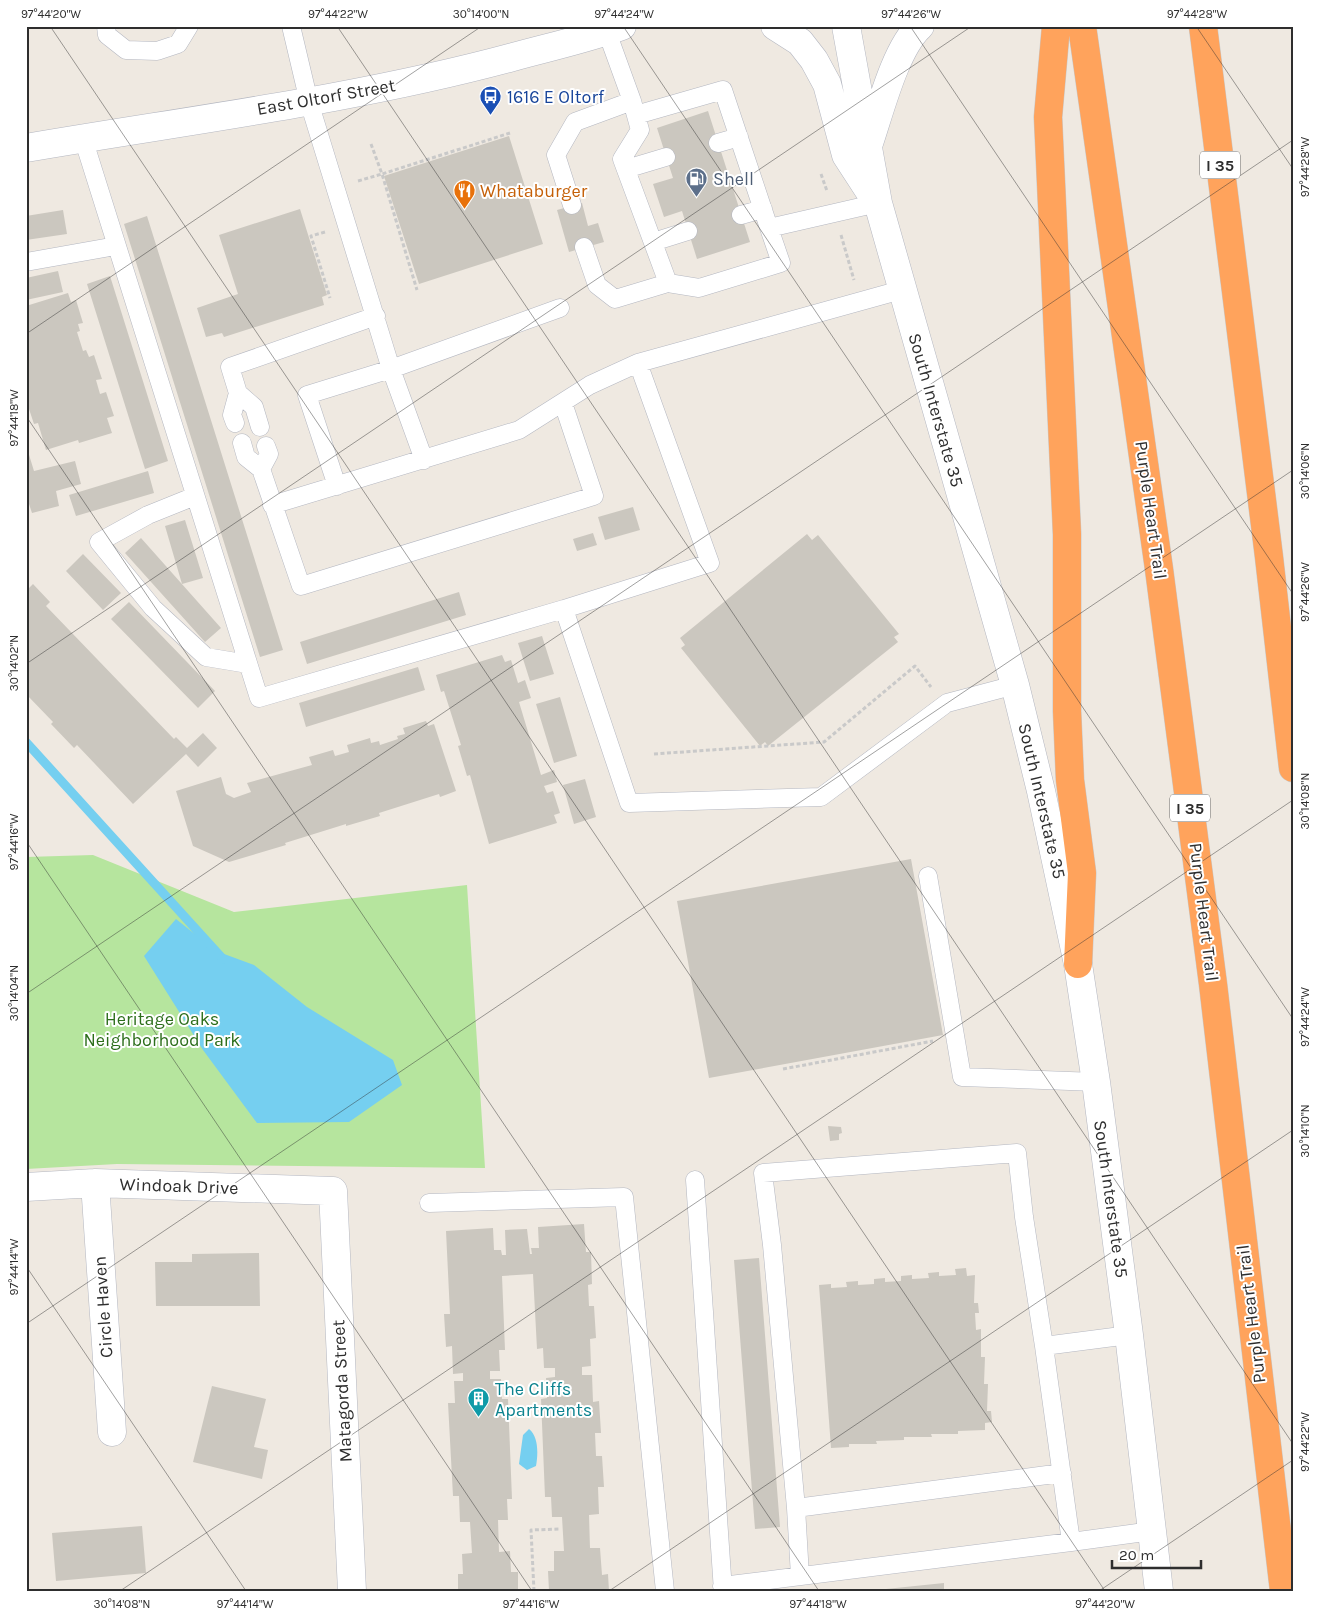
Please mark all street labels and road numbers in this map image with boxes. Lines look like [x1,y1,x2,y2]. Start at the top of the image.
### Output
street label: East Oltorf Street [255,74,397,120]
road number: I 35 [1200,152,1240,178]
street label: South Interstate 35 [903,330,969,490]
street label: Purple Heart Trail [1130,439,1172,581]
street label: South Interstate 35 [1013,721,1071,881]
road number: I 35 [1170,794,1210,821]
street label: Purple Heart Trail [1185,841,1223,983]
street label: South Interstate 35 [1089,1119,1133,1279]
street label: Windoak Drive [119,1173,239,1199]
street label: Purple Heart Trail [1232,1243,1270,1385]
street label: Circle Haven [88,1255,118,1359]
street label: Matagorda Street [327,1319,357,1463]

